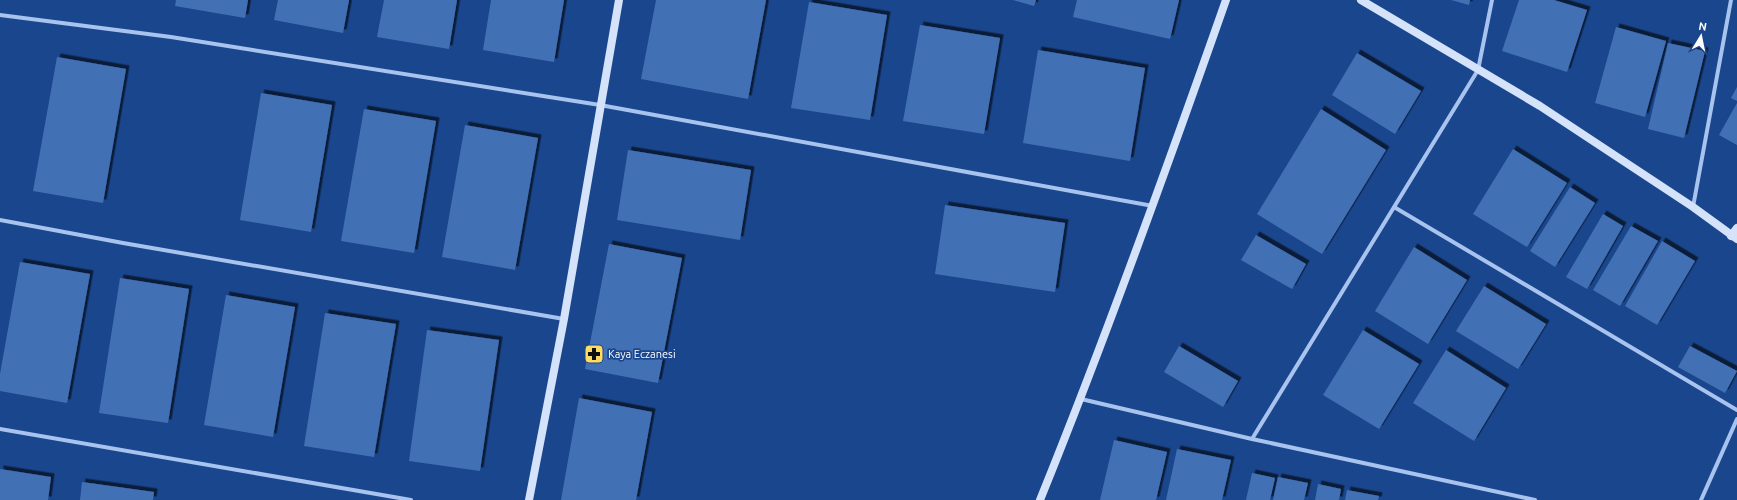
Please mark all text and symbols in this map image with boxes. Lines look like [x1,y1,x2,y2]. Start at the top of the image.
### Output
north arrow [1681,16,1721,56]
text: N [1698,20,1708,33]
pharmacy icon: Kaya Eczanesi [583,343,605,365]
place label: Kaya Eczanesi [608,348,676,360]

